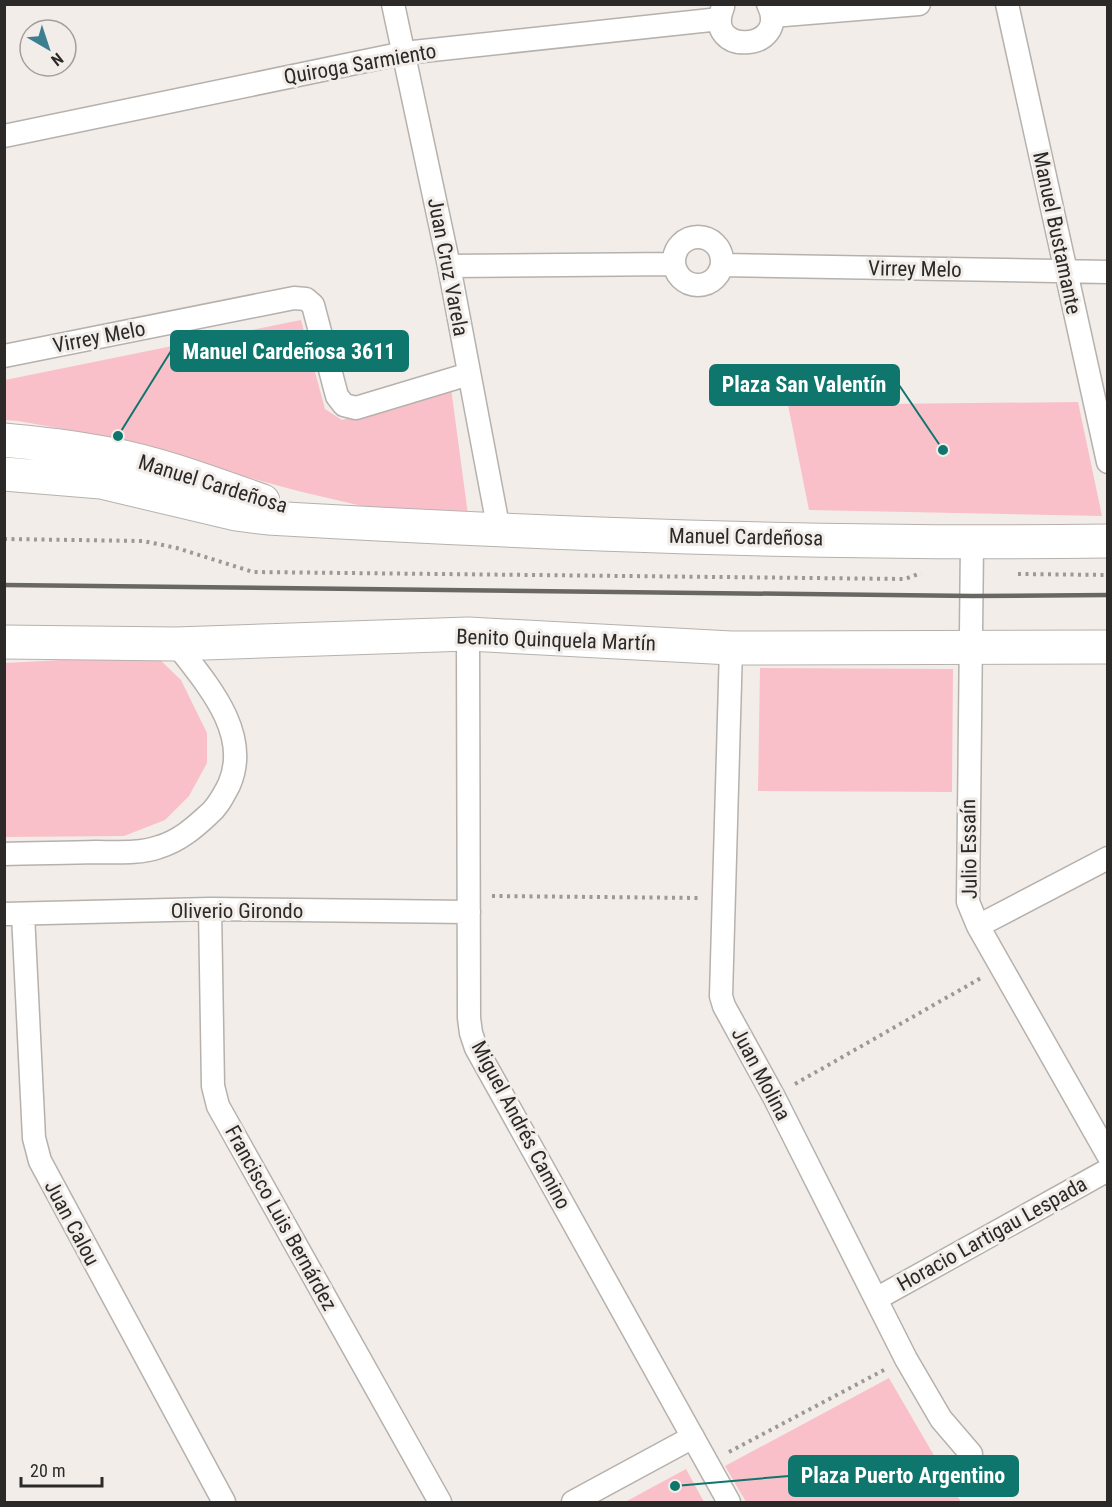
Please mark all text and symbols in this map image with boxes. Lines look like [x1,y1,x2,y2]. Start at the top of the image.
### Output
north arrow [18,18,78,78]
street label: Quiroga Sarmiento [282,39,438,89]
text: N [47,49,67,70]
street label: Manuel Bustamante [1028,150,1086,316]
street label: Juan Cruz Varela [423,196,473,338]
street label: Virrey Melo [868,256,962,282]
street label: Virrey Melo [51,316,147,358]
callout: Manuel Cardeñosa 3611 [171,331,408,371]
text: Manuel Cardeñosa 3611 [183,339,395,364]
callout: Plaza San Valentín [710,365,899,405]
text: Plaza San Valentín [722,372,886,397]
street label: Manuel Cardeñosa [136,450,290,518]
street label: Manuel Cardeñosa [669,524,823,550]
street label: Benito Quinquela Martín [456,625,656,655]
street label: Julio Essaín [956,799,982,899]
street label: Oliverio Girondo [171,899,303,923]
street label: Juan Molina [727,1023,795,1125]
street label: Miguel Andrés Camino [466,1037,576,1213]
street label: Francisco Luis Bernárdez [220,1121,342,1315]
street label: Horacio Lartigau Lespada [893,1172,1091,1296]
street label: Juan Calou [40,1176,104,1270]
scale bar [21,1450,102,1488]
callout: Plaza Puerto Argentino [789,1456,1018,1496]
text: 20 m [30,1460,65,1481]
text: Plaza Puerto Argentino [801,1463,1005,1488]

